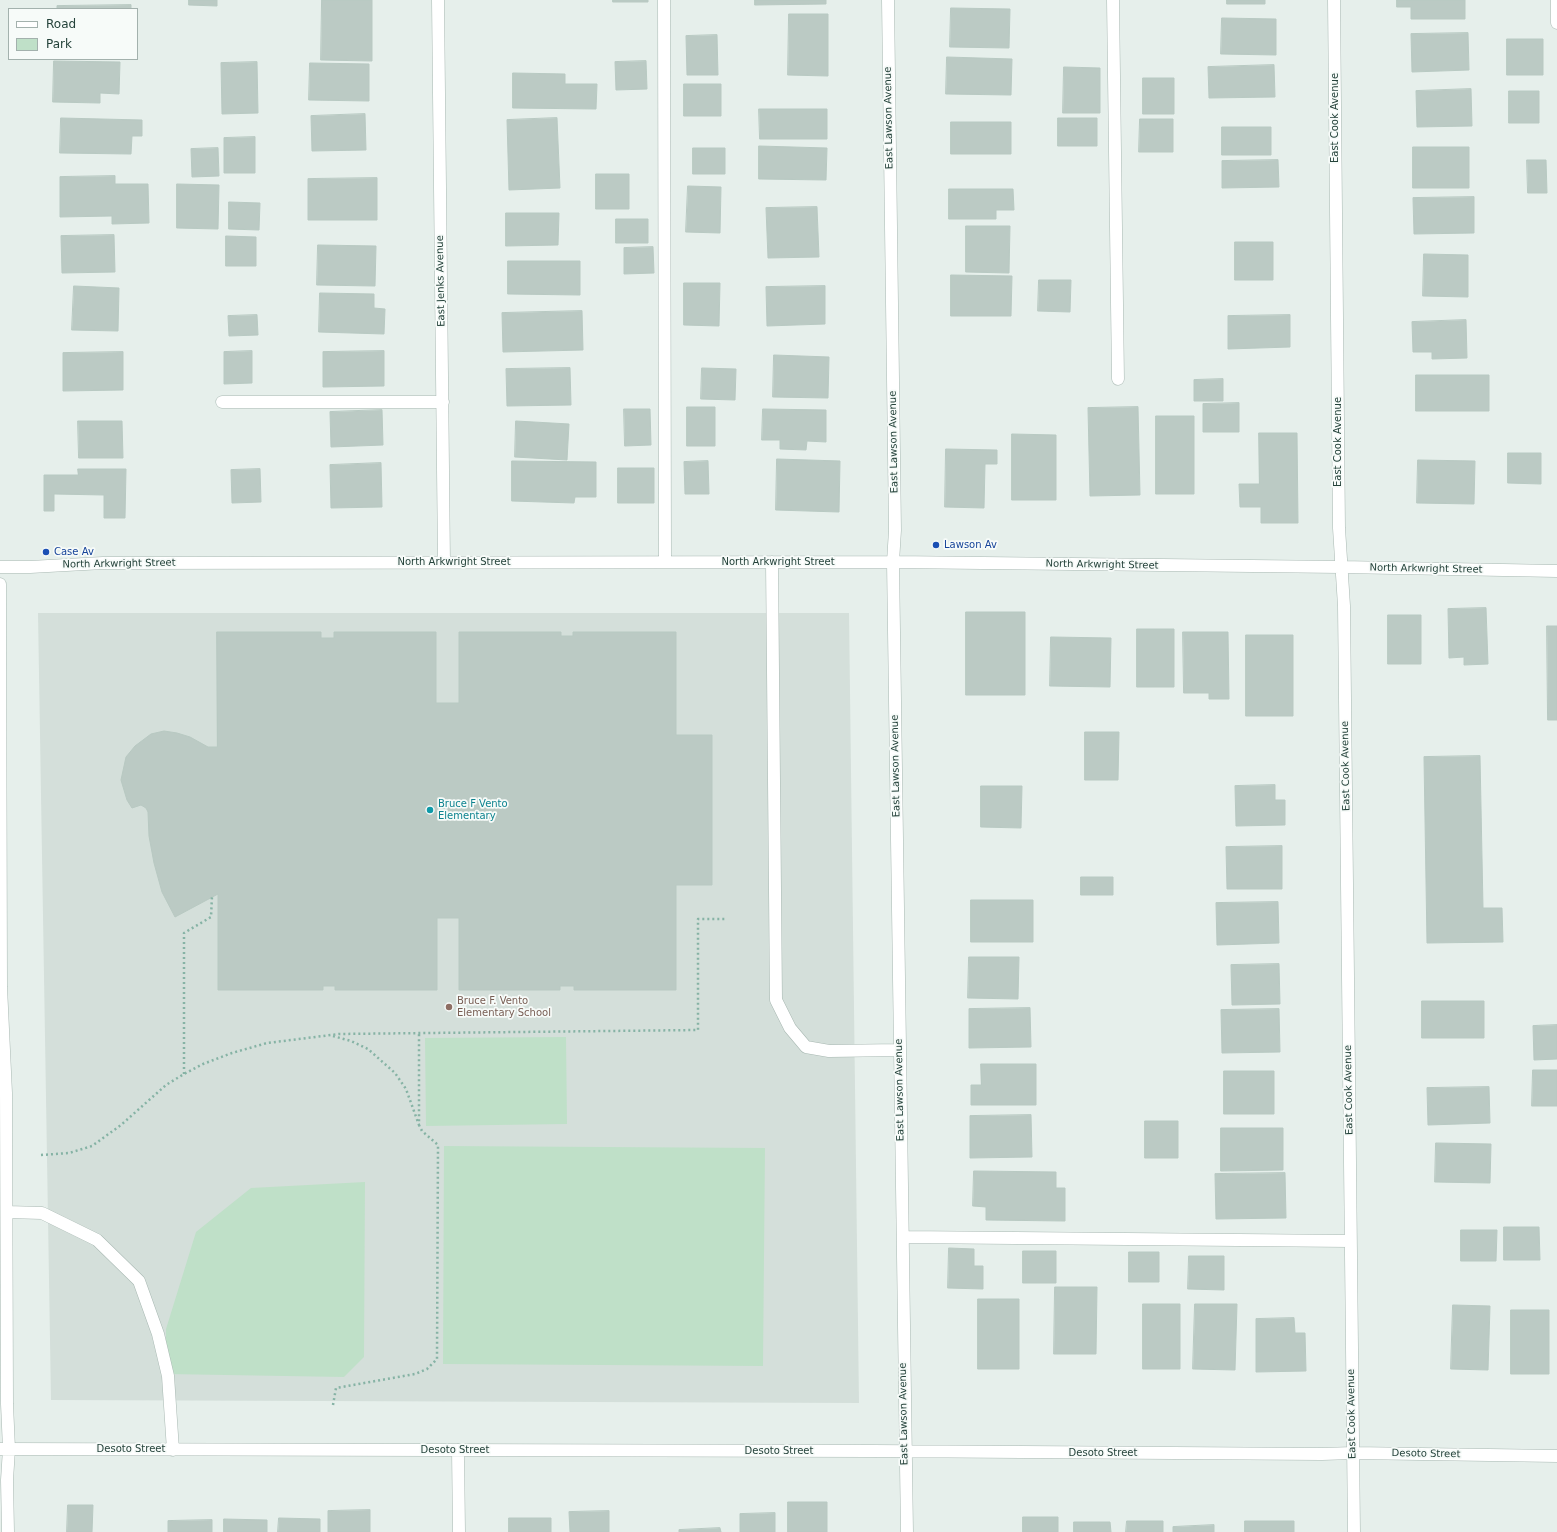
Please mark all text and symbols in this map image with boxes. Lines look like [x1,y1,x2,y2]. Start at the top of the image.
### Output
legend [8,8,138,60]
text: Road [46,17,76,31]
text: Park [46,37,72,51]
street label: East Lawson Avenue [882,67,896,169]
street label: East Cook Avenue [1329,73,1341,163]
street label: East Jenks Avenue [434,235,448,327]
street label: East Lawson Avenue [887,391,901,493]
street label: East Cook Avenue [1332,397,1344,487]
place label: Lawson Av [944,539,997,551]
marker: Lawson Av [931,540,941,550]
place label: Case Av [54,546,94,558]
marker: Case Av [41,547,51,557]
street label: North Arkwright Street [397,556,511,568]
street label: North Arkwright Street [721,556,835,568]
street label: North Arkwright Street [62,557,176,571]
street label: North Arkwright Street [1045,558,1159,572]
street label: North Arkwright Street [1369,562,1483,576]
street label: East Lawson Avenue [889,715,903,817]
street label: East Cook Avenue [1339,721,1353,811]
place label: Bruce F Vento Elementary [438,798,508,822]
marker: Bruce F Vento Elementary [425,805,435,815]
place label: Bruce F. Vento Elementary School [457,995,551,1018]
marker: Bruce F. Vento Elementary School [444,1002,454,1012]
street label: East Lawson Avenue [893,1039,907,1141]
street label: East Cook Avenue [1342,1045,1356,1135]
street label: East Lawson Avenue [897,1363,911,1465]
street label: East Cook Avenue [1345,1369,1359,1459]
street label: Desoto Street [97,1443,165,1455]
street label: Desoto Street [421,1444,489,1456]
street label: Desoto Street [745,1445,813,1457]
street label: Desoto Street [1069,1447,1137,1459]
street label: Desoto Street [1392,1447,1460,1461]

